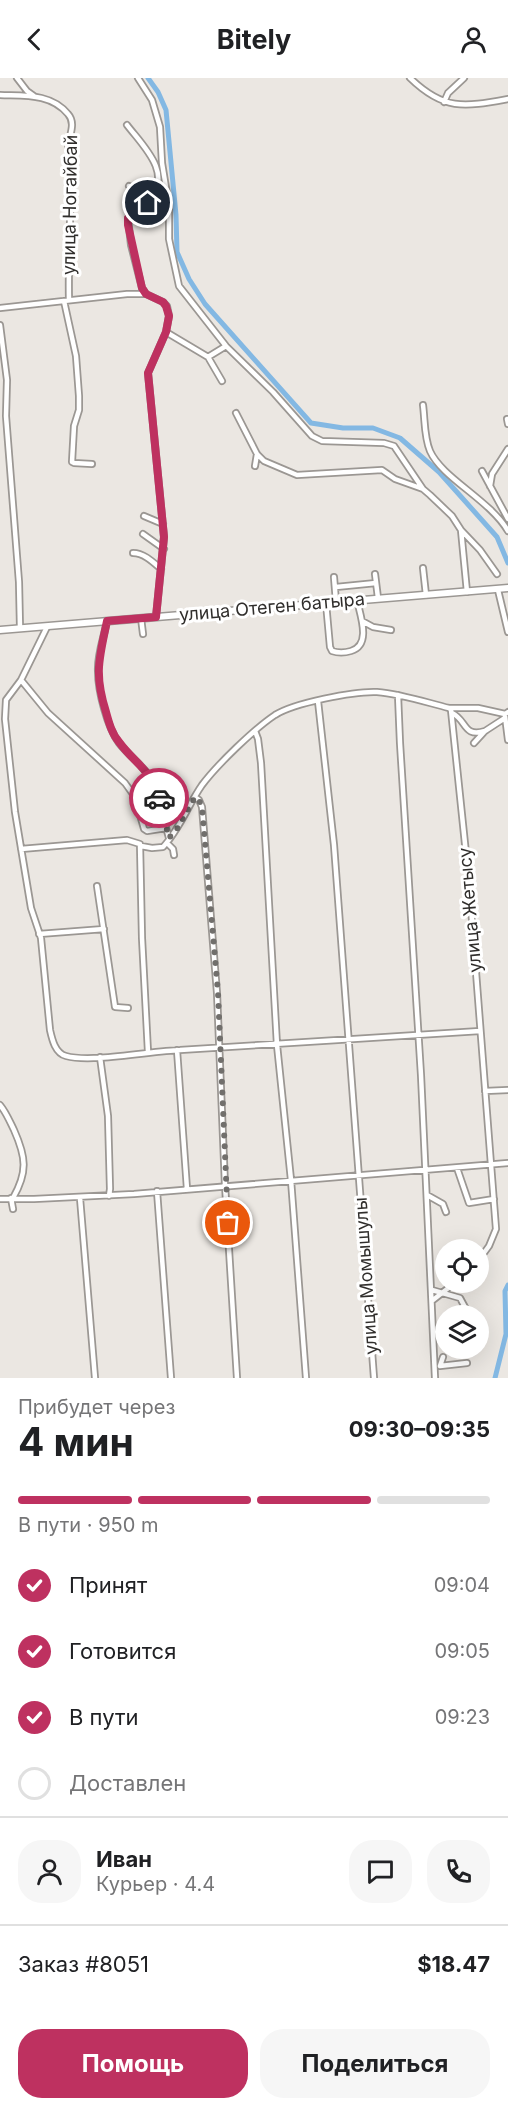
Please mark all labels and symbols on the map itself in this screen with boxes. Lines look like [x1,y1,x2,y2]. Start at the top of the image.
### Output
street label: улица Ногайбай [58,135,81,275]
pin [122,177,173,228]
street label: улица Отеген батыра [178,588,366,625]
courier [129,768,189,828]
street label: улица Жетысу [454,847,485,973]
pin [202,1197,253,1248]
street label: улица Момышулы [350,1197,381,1355]

